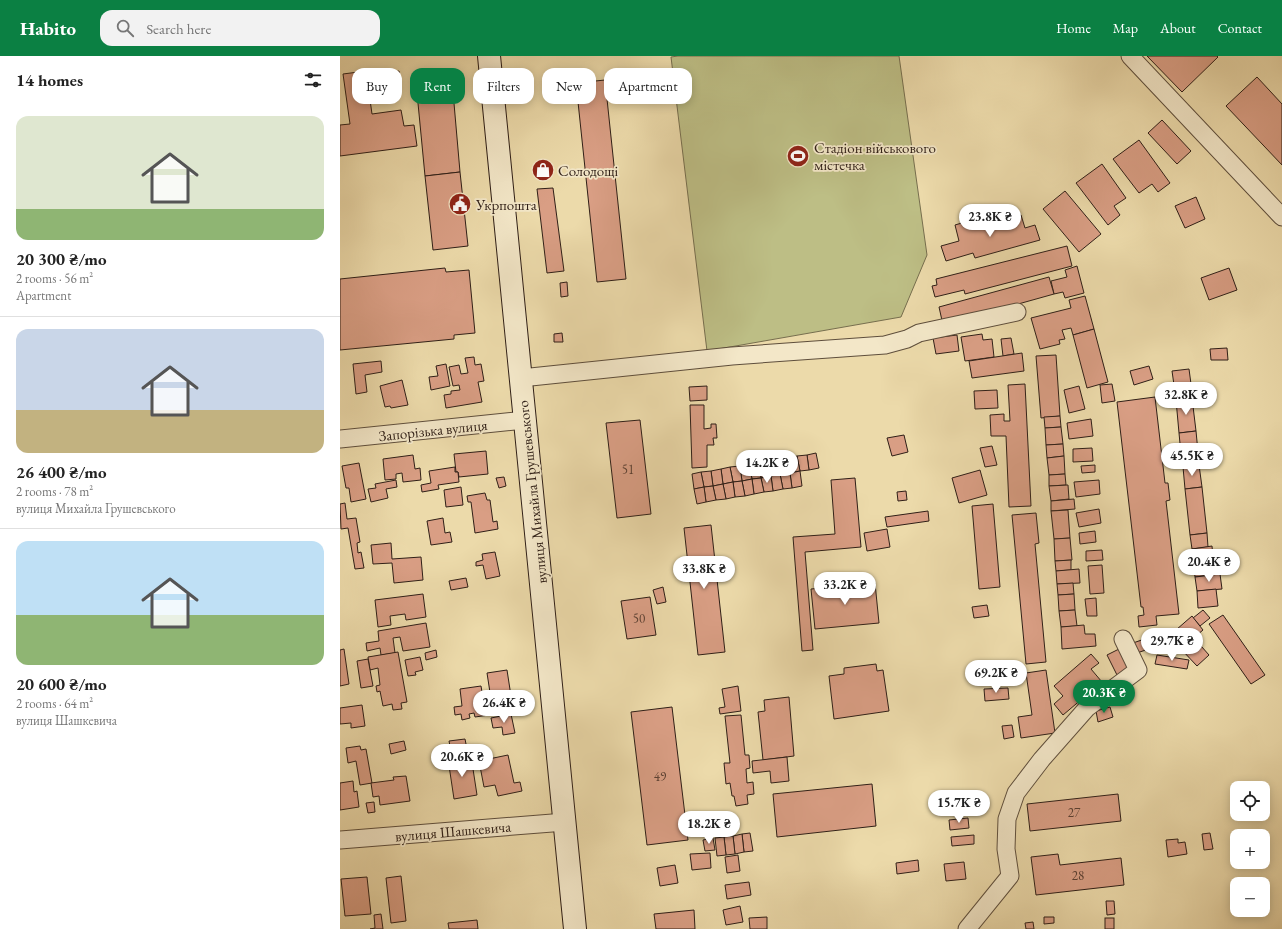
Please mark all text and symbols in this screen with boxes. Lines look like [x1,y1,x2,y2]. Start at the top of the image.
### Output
search box [100,10,380,46]
text: Habito [20,16,76,41]
icon: search [114,17,136,39]
text: Search here [146,19,211,38]
text: Home [1056,19,1091,37]
text: Map [1113,19,1138,37]
text: About [1160,19,1196,37]
text: Contact [1218,19,1262,37]
chip: Buy [352,68,402,104]
chip: Rent [410,68,465,104]
chip: Filters [473,68,534,104]
chip: New [542,68,596,104]
chip: Apartment [604,68,692,104]
text: 14 homes [16,69,83,91]
icon: filters [302,69,324,91]
place label: Стадіон військового містечка [814,138,936,174]
icon: home [134,142,206,214]
sports icon: Стадіон військового містечка [785,143,811,169]
shop icon: Солодощі [530,157,556,183]
place label: Солодощі [558,161,619,180]
public building icon: Укрпошта [447,191,473,217]
place label: Укрпошта [475,195,537,214]
pin: 23.8K ₴ [953,204,1027,238]
text: 23.8K ₴ [968,208,1012,225]
text: 20 300 ₴/mo [16,248,107,270]
text: 2 rooms · 56 m² [16,270,93,287]
text: Apartment [16,287,71,304]
icon: home [134,355,206,427]
pin: 32.8K ₴ [1149,382,1223,416]
text: 32.8K ₴ [1164,386,1208,403]
street label: вулиця Михайла Грушевського [513,399,551,585]
street label: Запорізька вулиця [378,415,489,445]
pin: 45.5K ₴ [1155,443,1229,477]
text: 45.5K ₴ [1170,447,1214,464]
pin: 14.2K ₴ [730,450,804,484]
text: 14.2K ₴ [745,454,789,471]
text: 26 400 ₴/mo [16,461,107,483]
house number: 51 [622,461,634,478]
text: 2 rooms · 78 m² [16,483,93,500]
text: вулиця Михайла Грушевського [16,500,176,517]
pin: 20.4K ₴ [1172,549,1246,583]
text: 20.4K ₴ [1187,553,1231,570]
pin: 33.8K ₴ [667,556,741,590]
text: 33.8K ₴ [682,560,726,577]
icon: home [134,567,206,639]
pin: 33.2K ₴ [808,572,882,606]
text: 33.2K ₴ [823,576,867,593]
house number: 50 [633,610,645,627]
pin: 29.7K ₴ [1135,628,1209,662]
text: 29.7K ₴ [1150,632,1194,649]
pin: 69.2K ₴ [959,660,1033,694]
text: 69.2K ₴ [974,664,1018,681]
text: 20 600 ₴/mo [16,673,107,695]
pin: 20.3K ₴ [1067,680,1141,714]
text: 20.3K ₴ [1082,684,1126,701]
pin: 26.4K ₴ [467,690,541,724]
text: 26.4K ₴ [482,694,526,711]
text: 2 rooms · 64 m² [16,695,93,712]
text: вулиця Шашкевича [16,712,117,729]
pin: 20.6K ₴ [425,744,499,778]
text: 20.6K ₴ [440,748,484,765]
house number: 49 [654,768,667,785]
map controls [1230,781,1270,917]
button: locate [1230,781,1270,821]
pin: 15.7K ₴ [922,790,996,824]
text: 15.7K ₴ [937,794,981,811]
house number: 27 [1068,804,1081,821]
pin: 18.2K ₴ [672,811,746,845]
text: 18.2K ₴ [687,815,731,832]
street label: вулиця Шашкевича [394,816,512,846]
button: + [1230,829,1270,869]
house number: 28 [1072,867,1084,884]
button: − [1230,877,1270,917]

